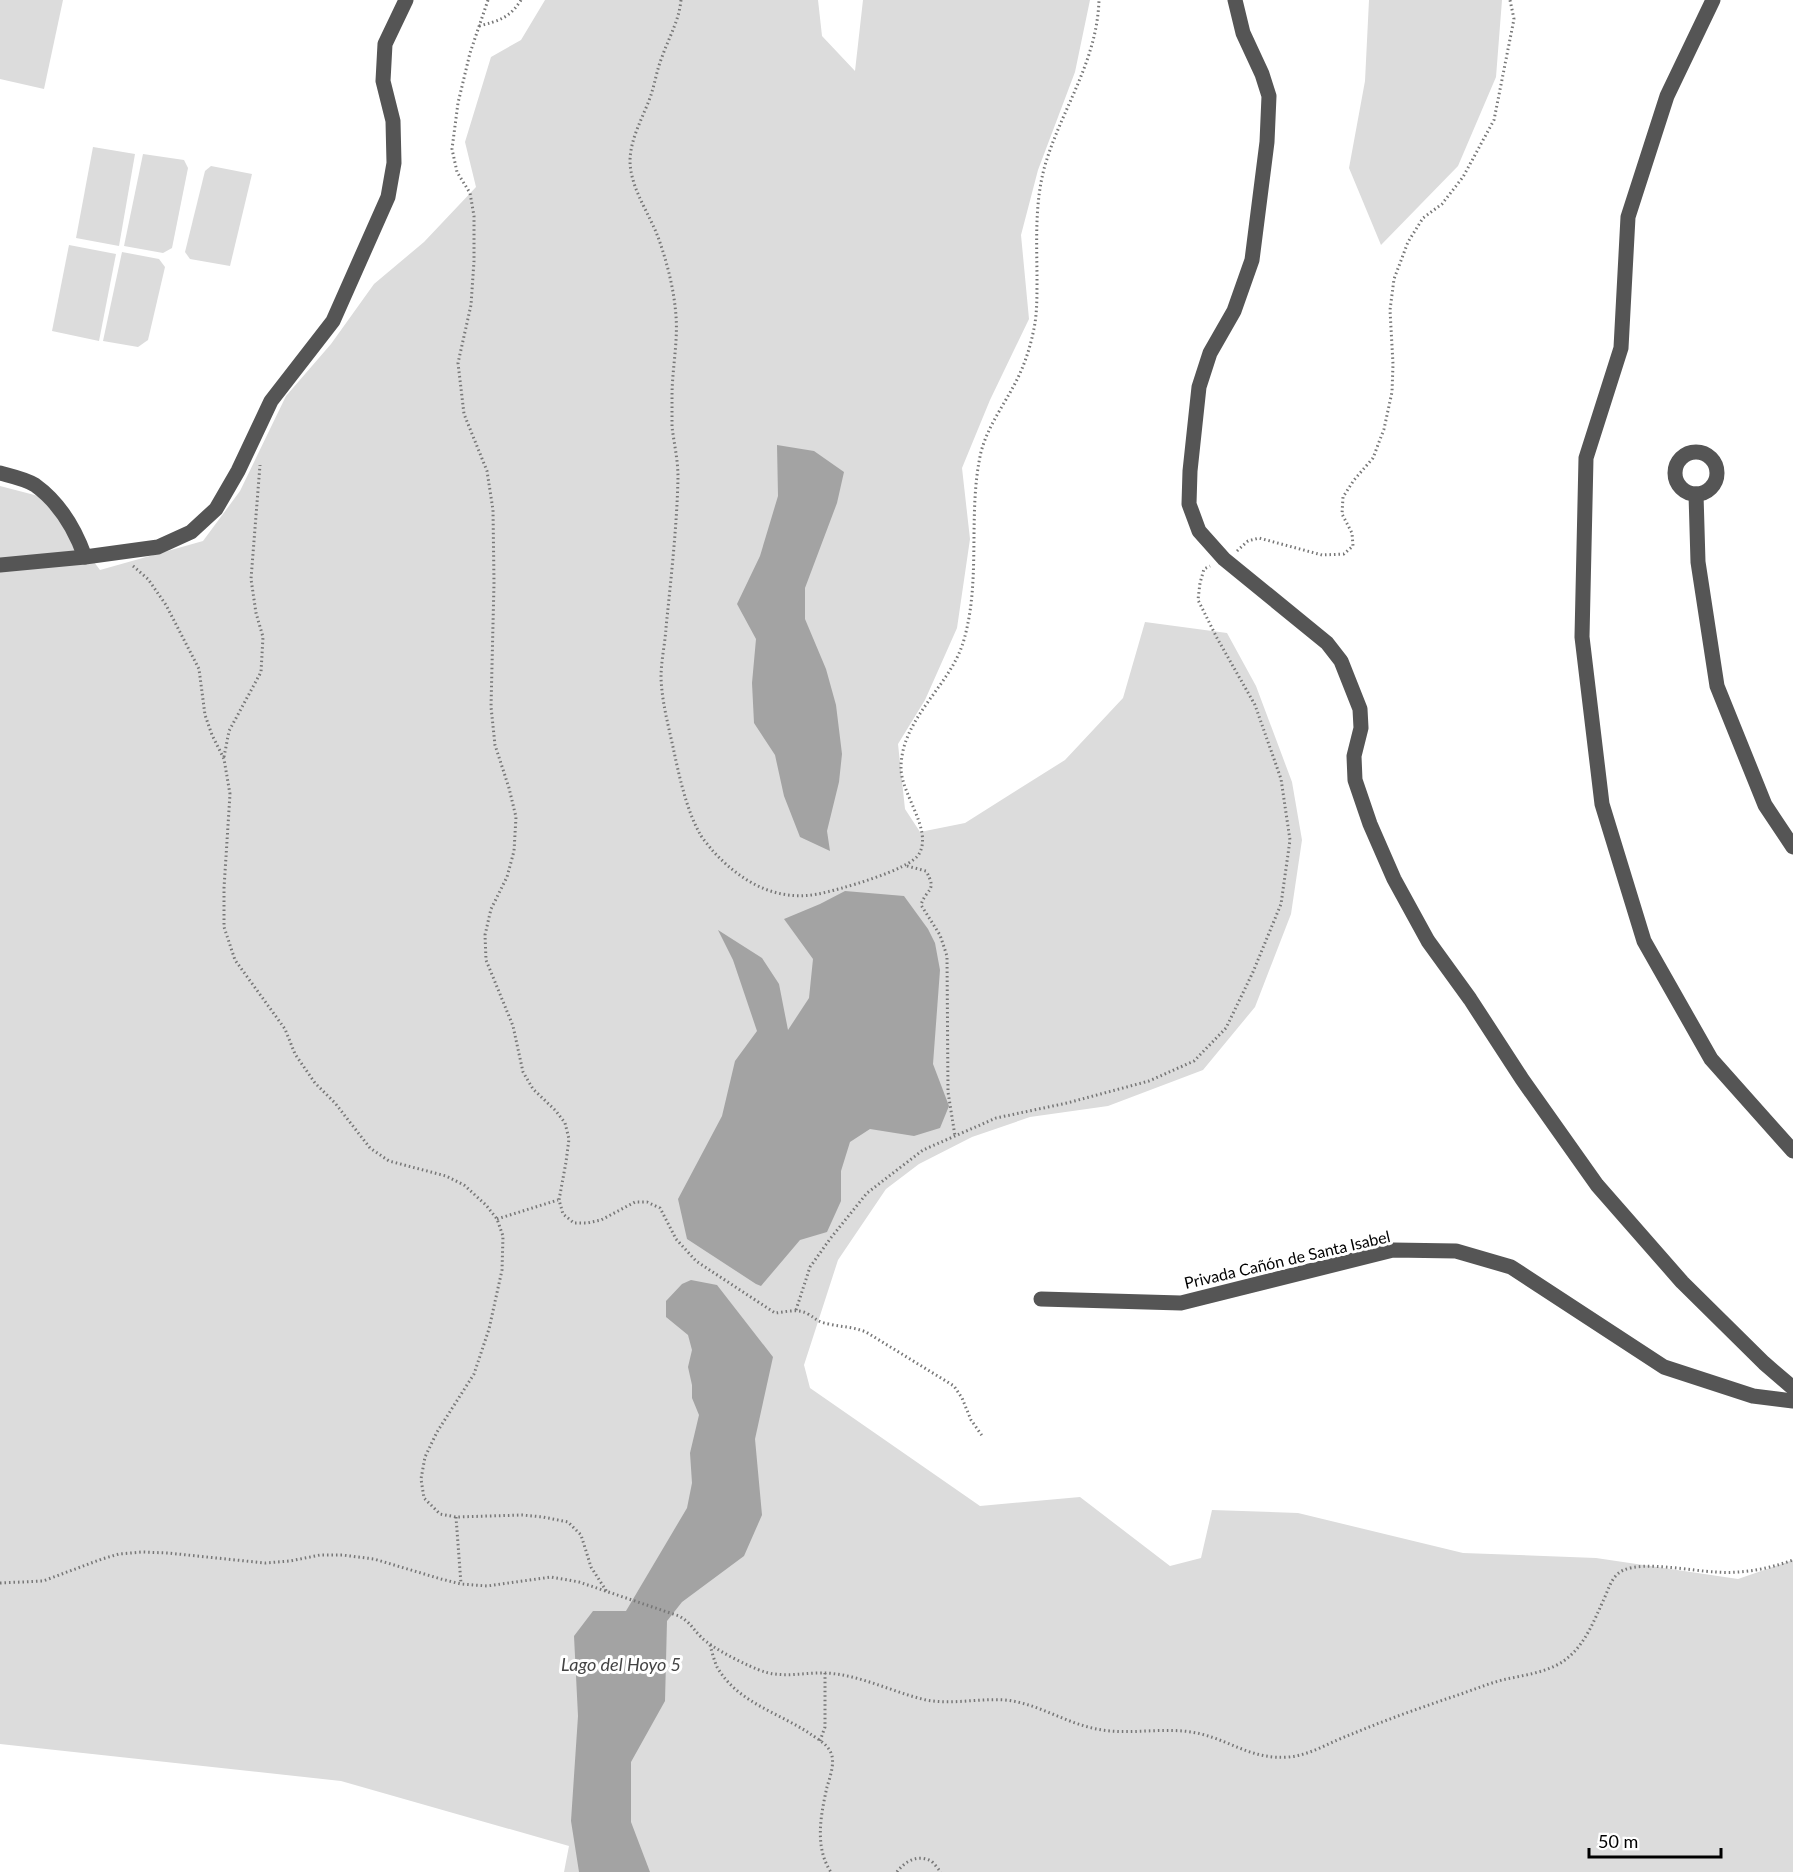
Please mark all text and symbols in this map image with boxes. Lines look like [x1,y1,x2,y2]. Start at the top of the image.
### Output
street label: Privada Cañón de Santa Isabel [1182,1226,1392,1292]
water label: Lago del Hoyo 5 [561,1653,681,1675]
scale bar [1589,1821,1721,1859]
text: 50 m [1598,1830,1638,1852]

